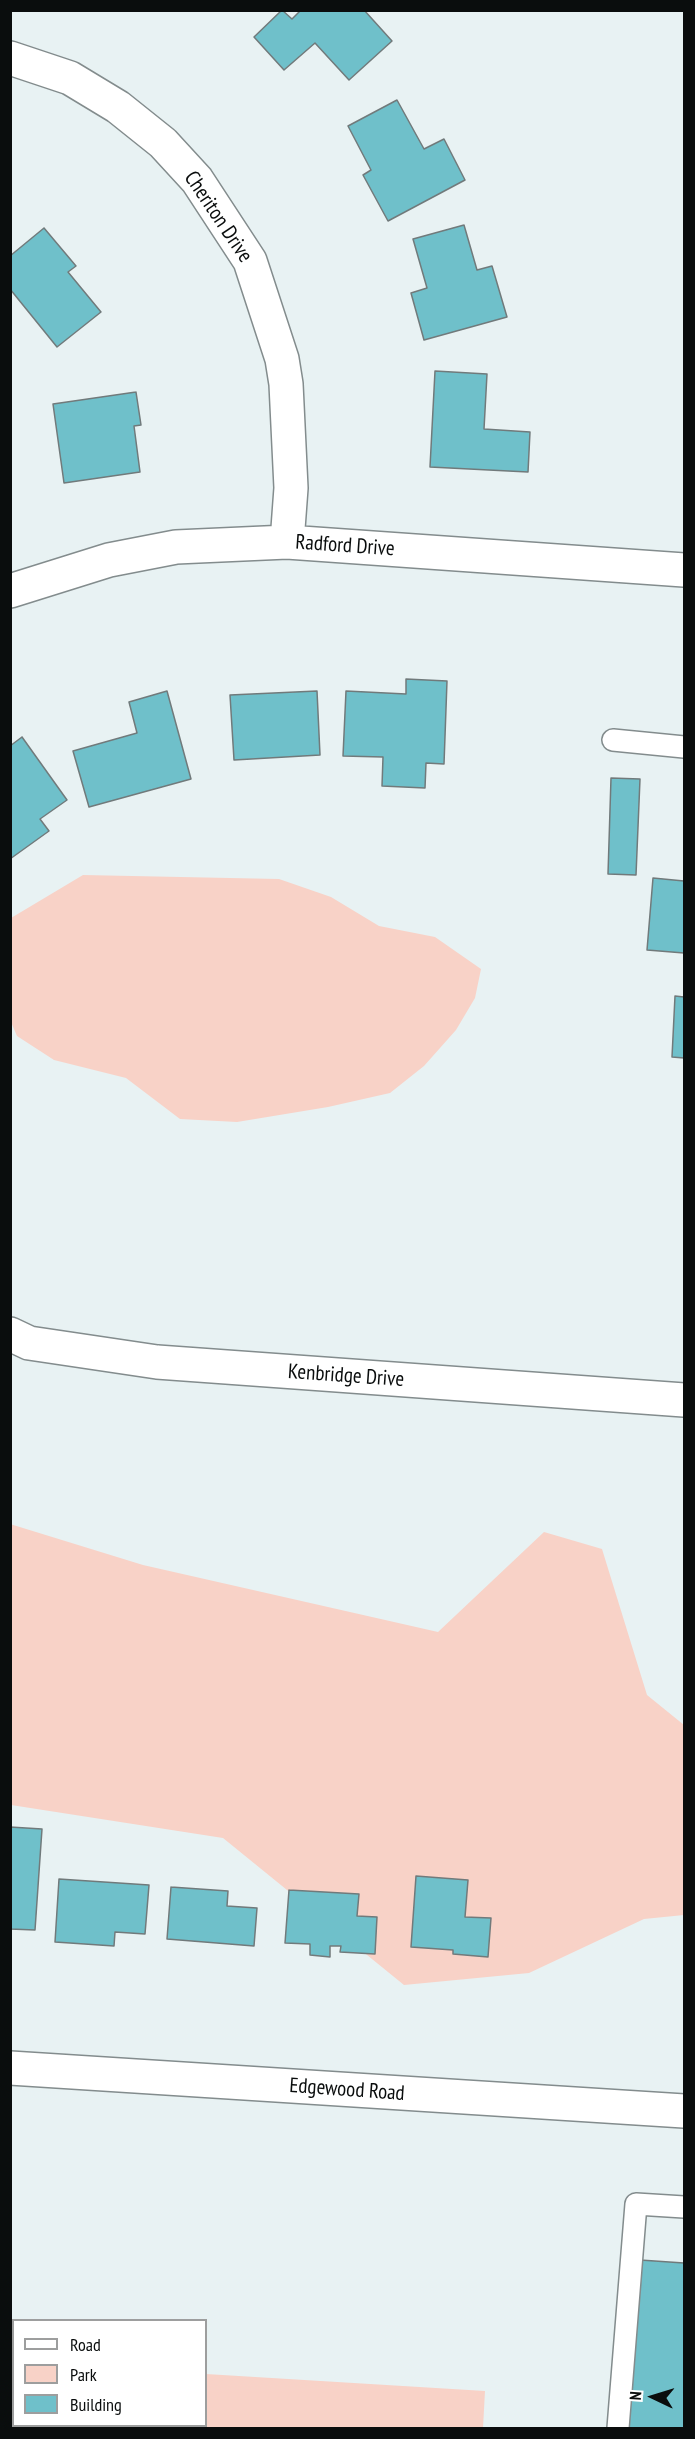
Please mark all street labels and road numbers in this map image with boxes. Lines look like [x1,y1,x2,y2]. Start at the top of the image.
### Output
street label: Cheriton Drive [178,167,258,267]
street label: Radford Drive [295,530,395,562]
street label: Kenbridge Drive [287,1359,405,1393]
street label: Edgewood Road [289,2073,405,2107]

